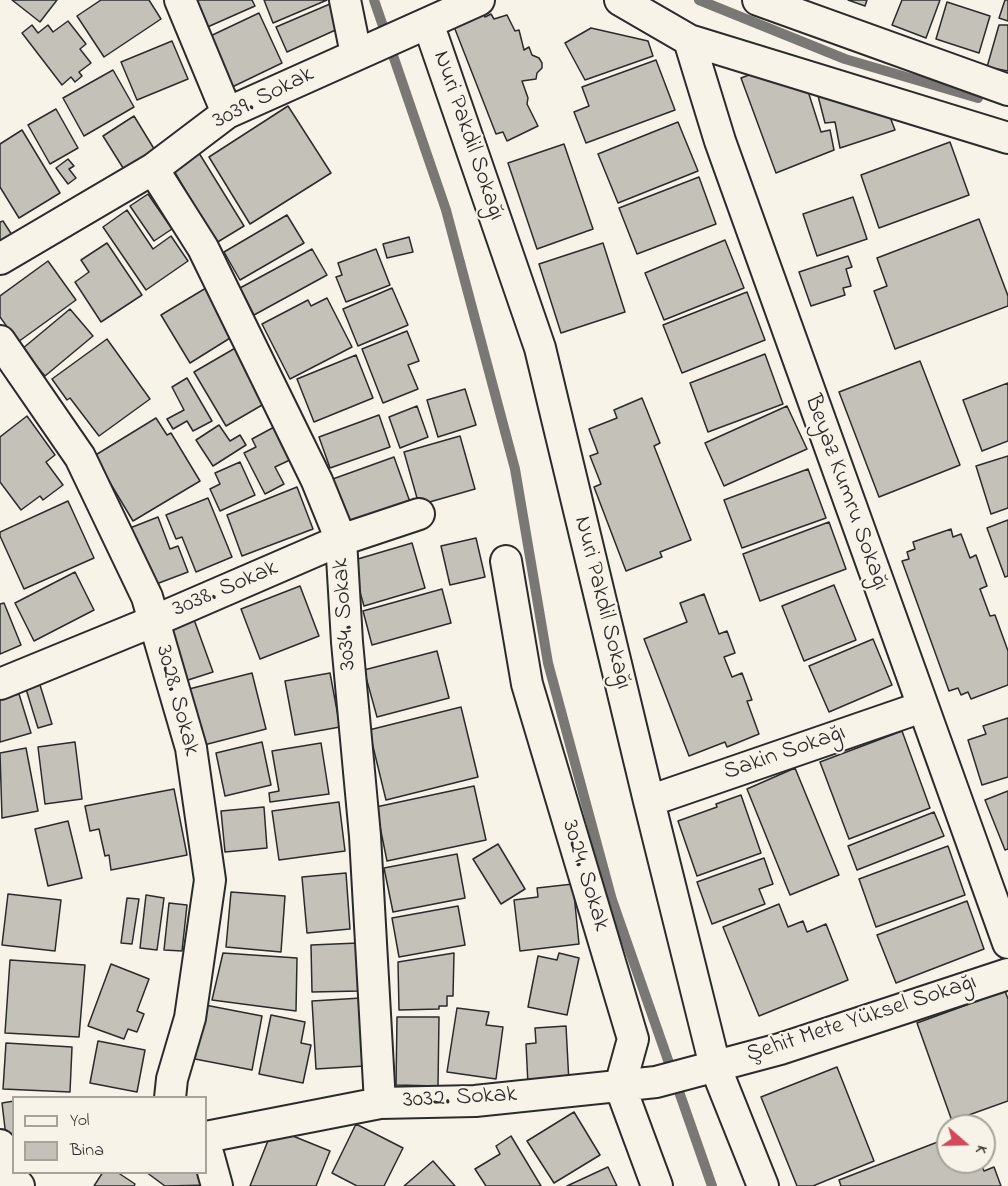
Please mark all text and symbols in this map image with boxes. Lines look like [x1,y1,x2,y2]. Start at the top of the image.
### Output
street label: Nuri Pakdil Sokağı [425,48,509,224]
street label: 3039. Sokak [209,61,319,137]
street label: Beyaz Kumru Sokağı [796,391,894,595]
street label: Nuri Pakdil Sokağı [566,514,636,692]
street label: 3038. Sokak [169,555,283,625]
street label: 3034. Sokak [328,557,364,671]
street label: 3028. Sokak [147,643,205,759]
street label: Sakin Sokağı [720,720,850,788]
street label: 3024. Sokak [554,817,614,935]
street label: Şehit Mete Yüksel Sokağı [743,969,981,1071]
street label: 3032. Sokak [402,1082,518,1116]
legend [12,1096,207,1174]
text: Yol [70,1108,90,1134]
north arrow [936,1114,996,1174]
text: Bina [70,1138,104,1164]
text: K [968,1142,994,1157]

